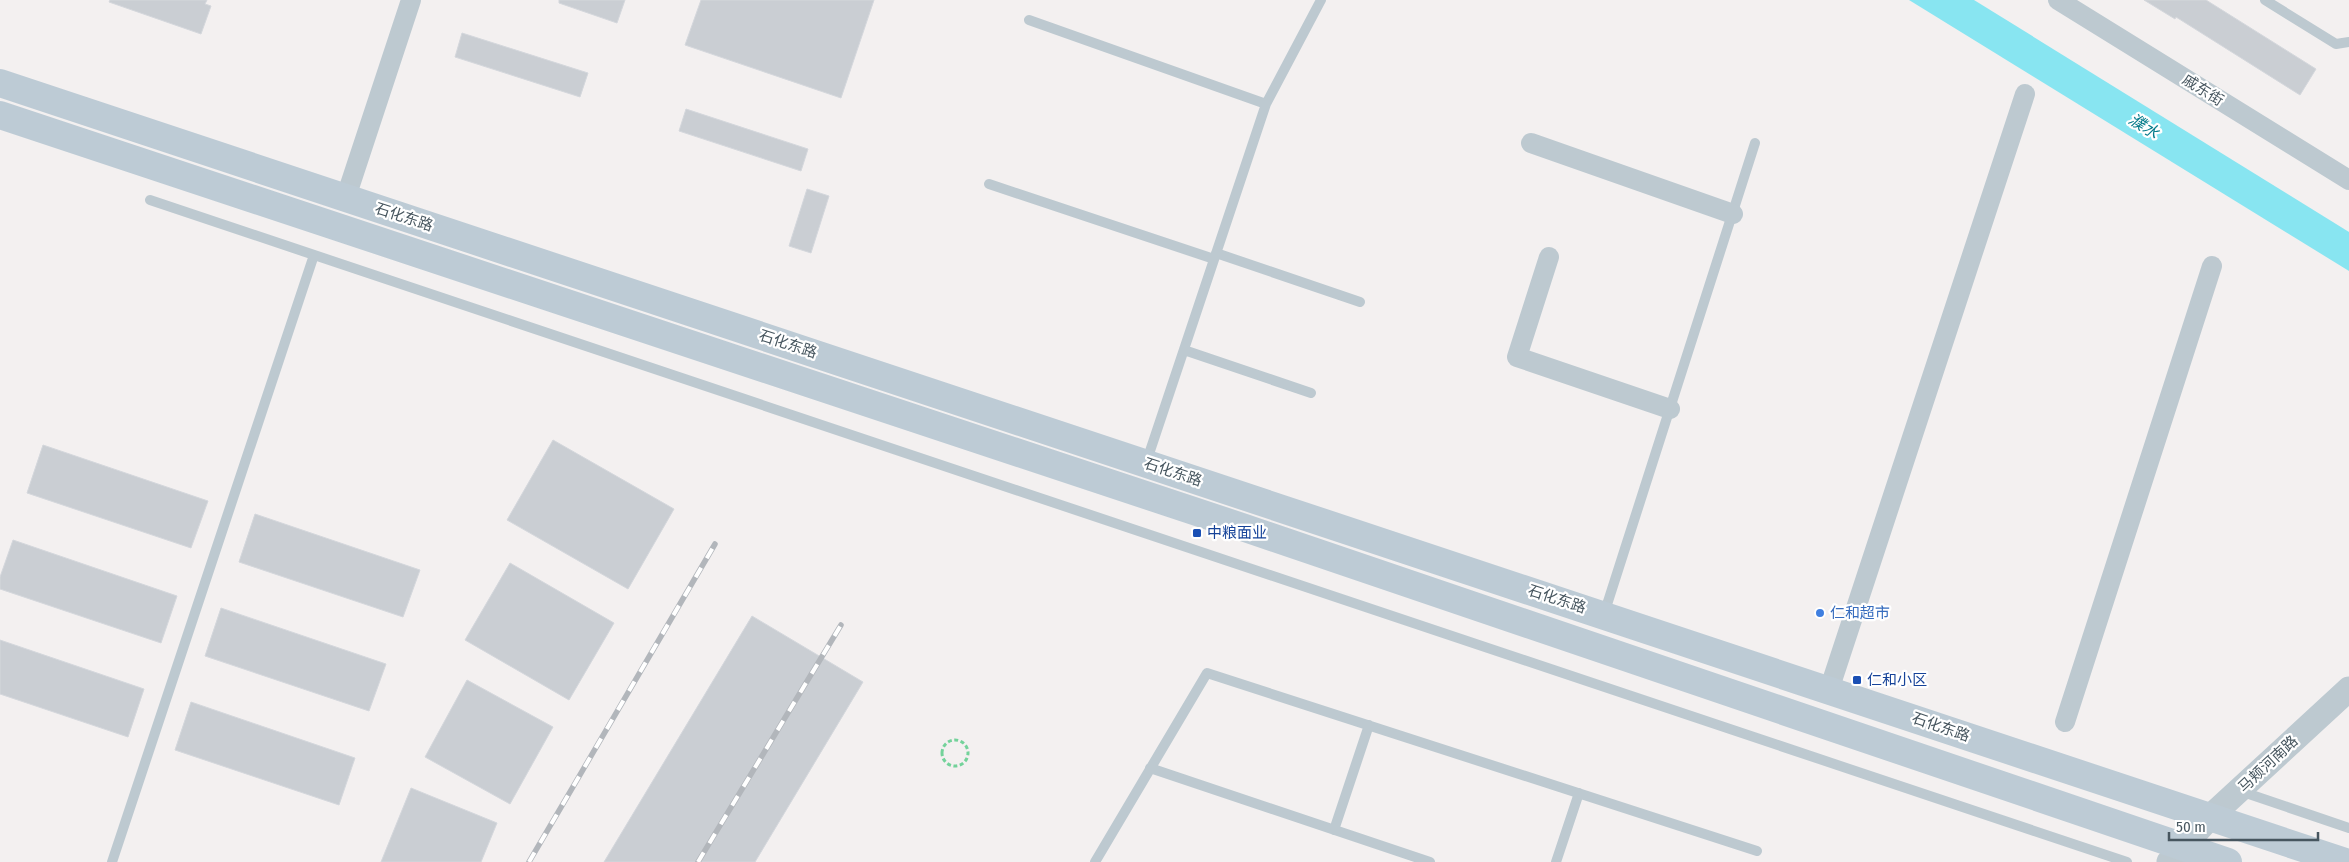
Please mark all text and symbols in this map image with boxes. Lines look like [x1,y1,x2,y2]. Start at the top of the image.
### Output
street label: 戚东街 [2179,70,2227,110]
water label: 濮水 [2125,109,2163,143]
street label: 石化东路 [373,199,435,235]
street label: 石化东路 [757,326,819,362]
street label: 石化东路 [1142,454,1204,490]
place label: 中粮面业 [1207,524,1267,542]
marker: 中粮面业 [1191,527,1203,539]
street label: 石化东路 [1526,581,1588,617]
place label: 仁和超市 [1830,604,1890,622]
marker: 仁和超市 [1814,607,1826,619]
place label: 仁和小区 [1867,671,1927,689]
marker: 仁和小区 [1851,674,1863,686]
street label: 石化东路 [1910,709,1972,745]
street label: 马颊河南路 [2234,732,2302,796]
scale bar [2169,810,2318,842]
text: 50 m [2176,818,2206,836]

